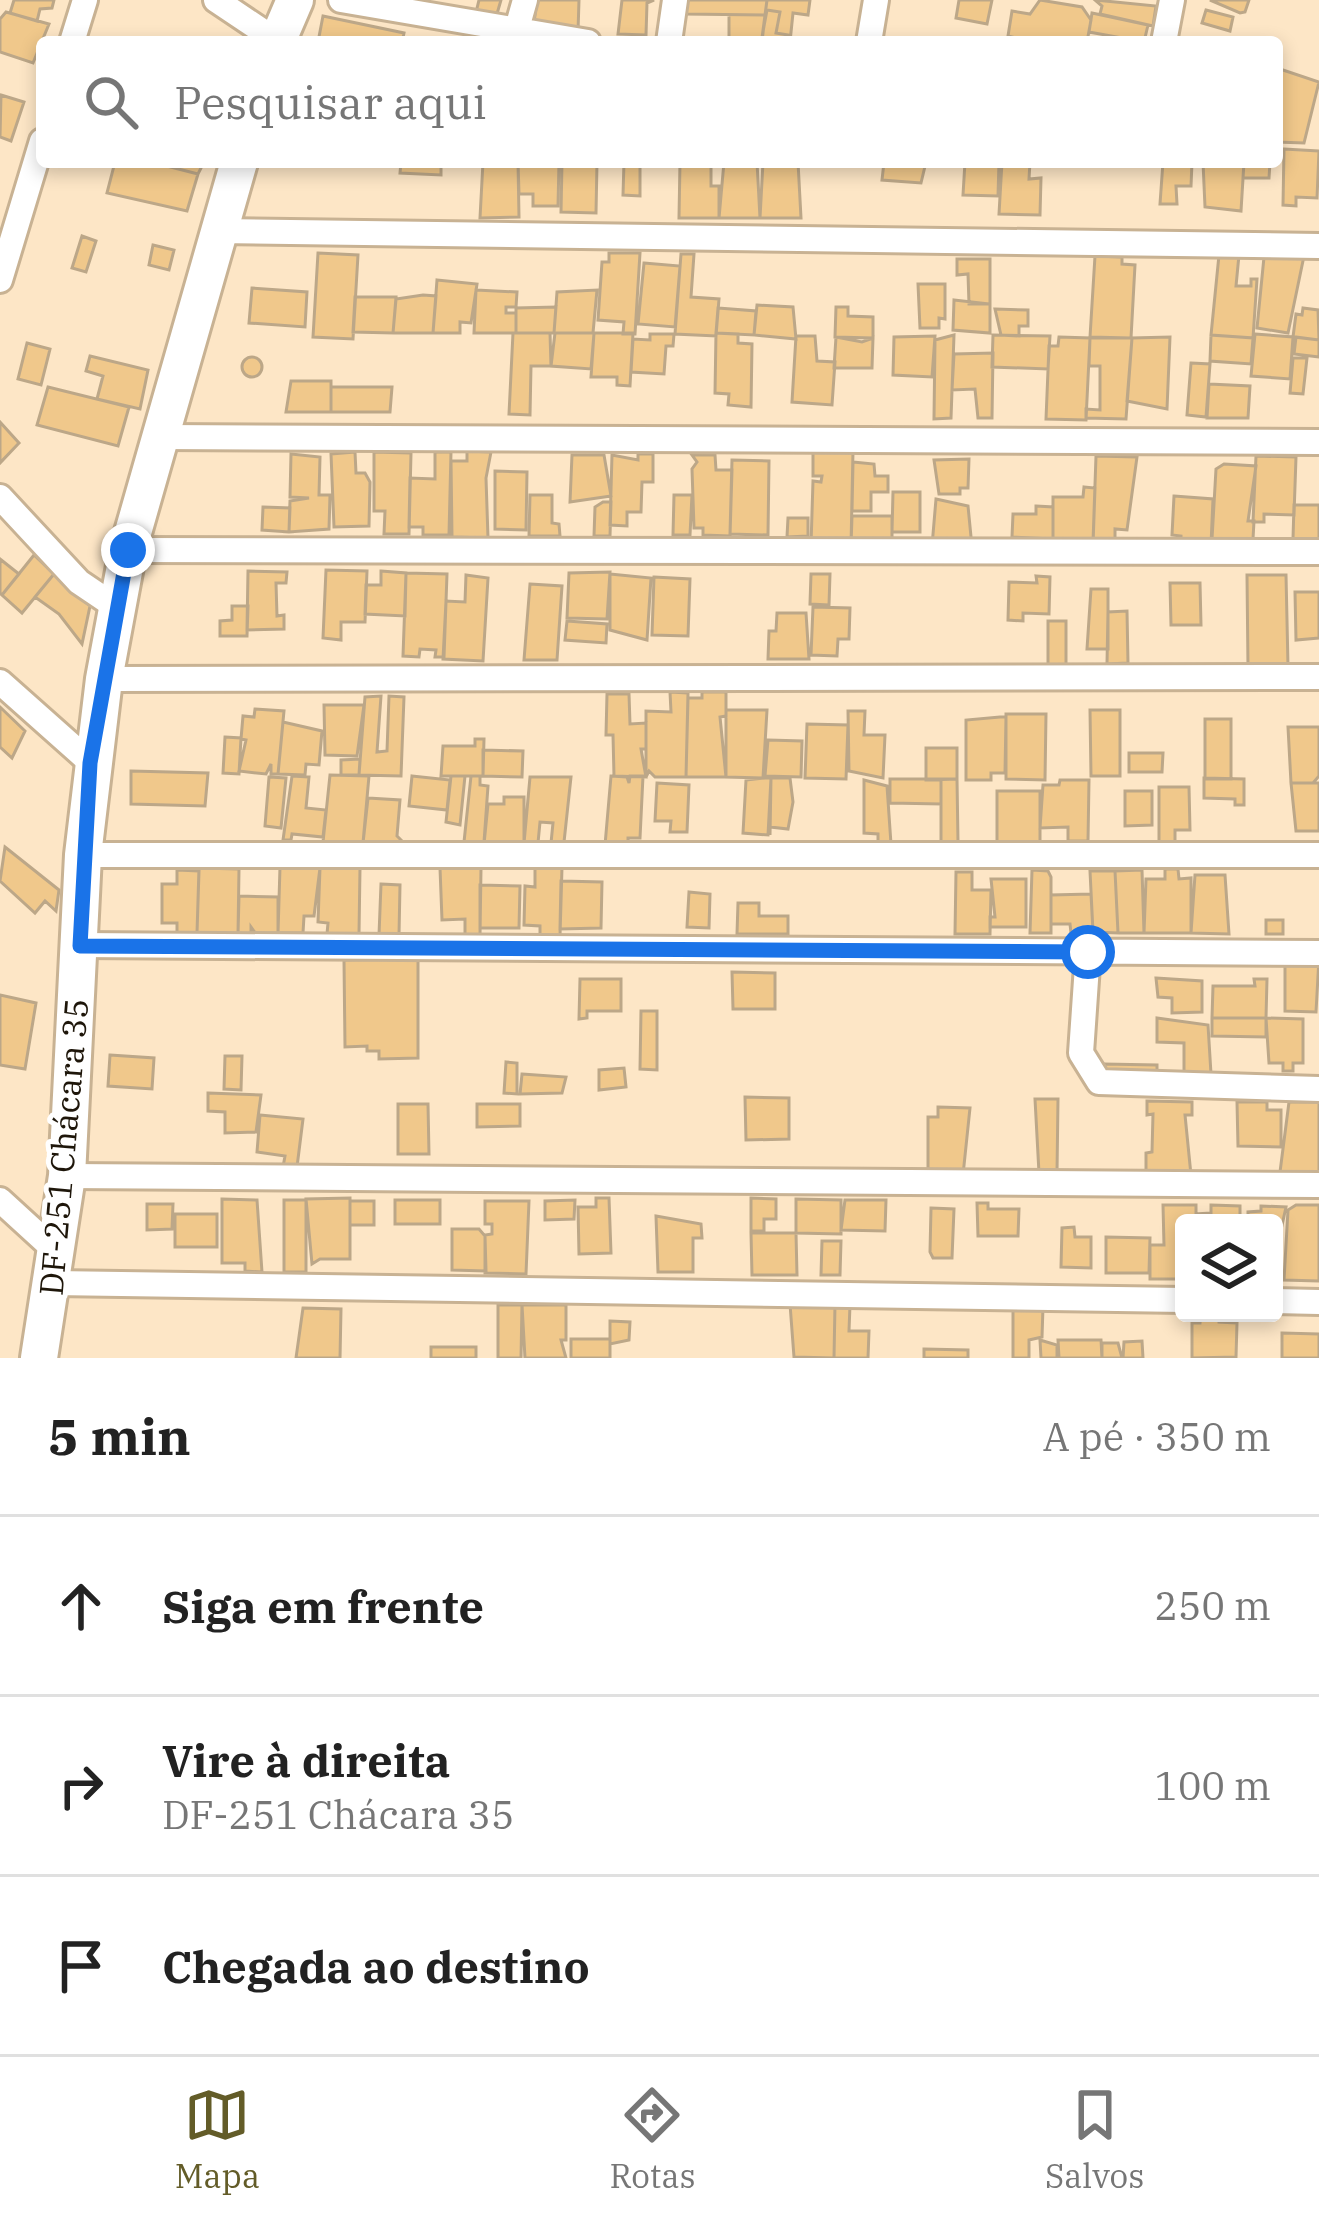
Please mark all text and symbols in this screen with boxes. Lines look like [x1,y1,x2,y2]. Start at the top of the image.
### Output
search box [36,36,1283,168]
icon: search [78,69,144,135]
text: Pesquisar aqui [174,73,487,131]
route end [101,523,155,577]
route start [1061,925,1115,979]
street label: DF-251 Chácara 35 [29,997,97,1297]
map controls [1175,1214,1283,1322]
button: layers [1175,1214,1283,1322]
text: 5 min [48,1403,191,1469]
text: A pé · 350 m [1043,1411,1271,1462]
icon: ahead [48,1573,114,1639]
text: Siga em frente [162,1577,484,1635]
text: 250 m [1155,1580,1271,1631]
text: Vire à direita [162,1731,450,1789]
icon: right [48,1753,114,1819]
text: 100 m [1155,1760,1271,1811]
text: DF-251 Chácara 35 [162,1789,514,1840]
icon: arrive [48,1933,114,1999]
text: Chegada ao destino [162,1937,590,1995]
tab: Mapa [175,2082,260,2197]
tab: Rotas [609,2082,696,2197]
tab: Salvos [1045,2082,1144,2197]

